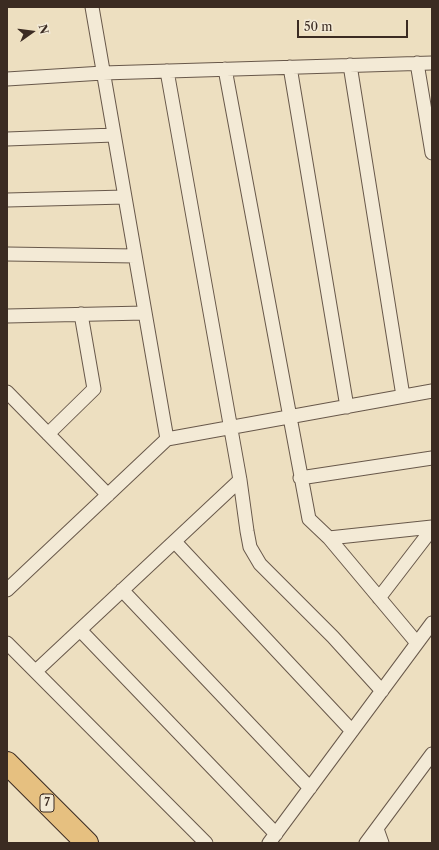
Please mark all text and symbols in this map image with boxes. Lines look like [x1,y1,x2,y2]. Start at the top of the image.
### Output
north arrow [12,12,52,52]
scale bar [299,12,410,38]
text: 50 m [304,19,333,34]
text: N [36,23,52,35]
road number: 7 [40,794,54,812]

